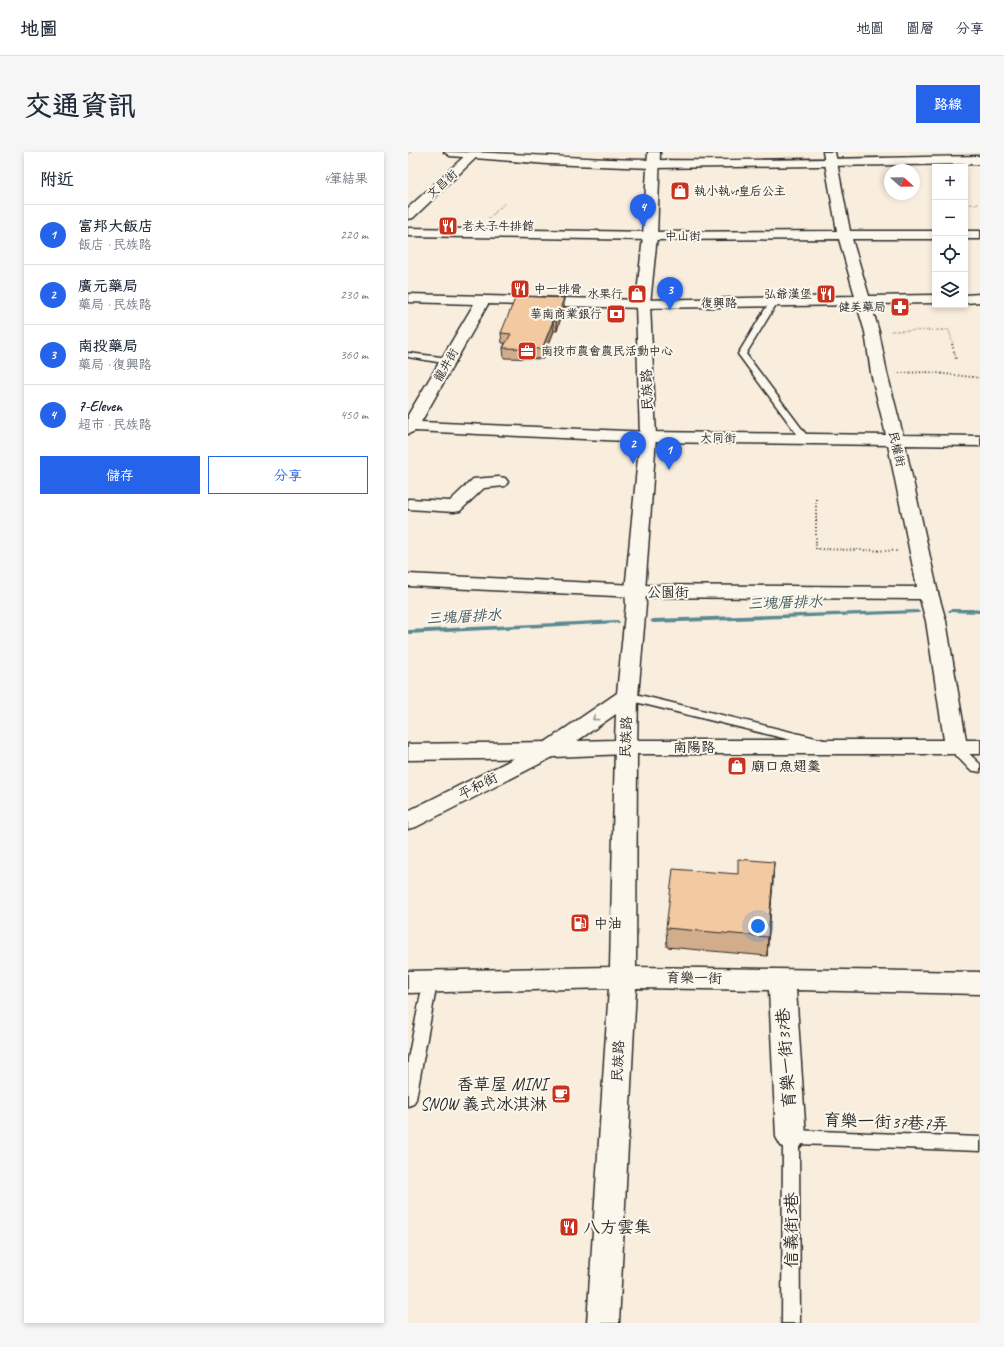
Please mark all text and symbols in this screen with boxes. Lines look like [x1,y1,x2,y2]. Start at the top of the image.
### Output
text: 地圖 [20,17,58,41]
text: 地圖 [856,20,884,37]
text: 圖層 [906,20,934,37]
text: 分享 [956,20,984,37]
button: 路線 [916,85,980,123]
text: 交通資訊 [24,88,136,123]
north arrow [884,164,920,200]
map controls [932,164,968,308]
button: + [932,164,968,200]
street label: 文昌街 [423,166,461,202]
text: 附近 [40,169,74,190]
text: 4筆結果 [323,171,368,187]
shop icon: 執小執vs皇后公主 [669,180,691,202]
place label: 執小執vs皇后公主 [694,183,786,199]
pin: 4 [630,194,656,227]
button: − [932,200,968,236]
restaurant icon: 老夫子牛排館 [437,215,459,237]
text: 富邦大飯店 [78,217,153,236]
place label: 老夫子牛排館 [462,218,534,234]
text: 1 [50,227,56,243]
text: 220 m [340,227,368,243]
street label: 中山街 [665,228,701,244]
button: locate [932,236,968,272]
text: 飯店 · 民族路 [78,237,152,253]
button: layers [932,272,968,308]
text: 廣元藥局 [78,277,138,296]
pin: 3 [657,277,683,310]
restaurant icon: 中一排骨 [509,278,531,300]
place label: 中一排骨 [534,281,582,297]
shop icon: 水果行 [626,283,648,305]
restaurant icon: 弘爺漢堡 [815,283,837,305]
place label: 水果行 [587,286,623,302]
place label: 弘爺漢堡 [764,286,812,302]
text: 2 [50,287,56,303]
text: 230 m [340,287,368,303]
street label: 復興路 [701,295,737,311]
pharmacy icon: 健美藥局 [889,296,911,318]
text: 藥局 · 民族路 [78,297,152,313]
place label: 健美藥局 [838,299,886,315]
bank icon: 華南商業銀行 [605,303,627,325]
place label: 華南商業銀行 [530,306,602,322]
text: 南投藥局 [78,337,138,356]
office icon: 南投市農會農民活動中心 [516,340,538,362]
place label: 南投市農會農民活動中心 [541,343,673,359]
street label: 龍井街 [430,345,462,385]
text: 3 [50,347,56,363]
text: 360 m [340,347,368,363]
text: 藥局 · 復興路 [78,357,152,373]
street label: 民族路 [638,369,656,411]
text: 7-Eleven [78,397,122,416]
text: 4 [50,407,56,423]
text: 450 m [340,407,368,423]
text: 超市 · 民族路 [78,417,152,433]
street label: 大同街 [700,430,736,446]
street label: 民權街 [885,430,909,468]
pin: 2 [620,431,646,464]
pin: 1 [656,437,682,470]
button: 儲存 [40,456,200,494]
button: 分享 [208,456,368,494]
street label: 公園街 [647,584,689,601]
water label: 三塊厝排水 [747,592,824,614]
water label: 三塊厝排水 [426,605,503,628]
one-way arrow [593,713,600,720]
street label: 民族路 [617,716,635,758]
street label: 南陽路 [673,739,715,756]
shop icon: 廟口魚翅羹 [726,755,748,777]
place label: 廟口魚翅羹 [751,758,821,775]
street label: 平和街 [455,769,501,803]
fuel station icon: 中油 [569,912,591,934]
place label: 中油 [594,915,622,932]
your location [748,916,768,936]
street label: 育樂一街 [666,969,722,987]
street label: 育樂一街37巷 [772,1006,800,1109]
street label: 民族路 [608,1040,628,1082]
place label: 香草屋 MINI SNOW 義式冰淇淋 [420,1074,551,1115]
cafe icon: 香草屋 MINI SNOW 義式冰淇淋 [550,1083,572,1105]
street label: 育樂一街37巷7弄 [823,1109,949,1135]
street label: 信義街3巷 [781,1191,802,1268]
restaurant icon: 八方雲集 [558,1216,580,1238]
place label: 八方雲集 [583,1217,651,1238]

